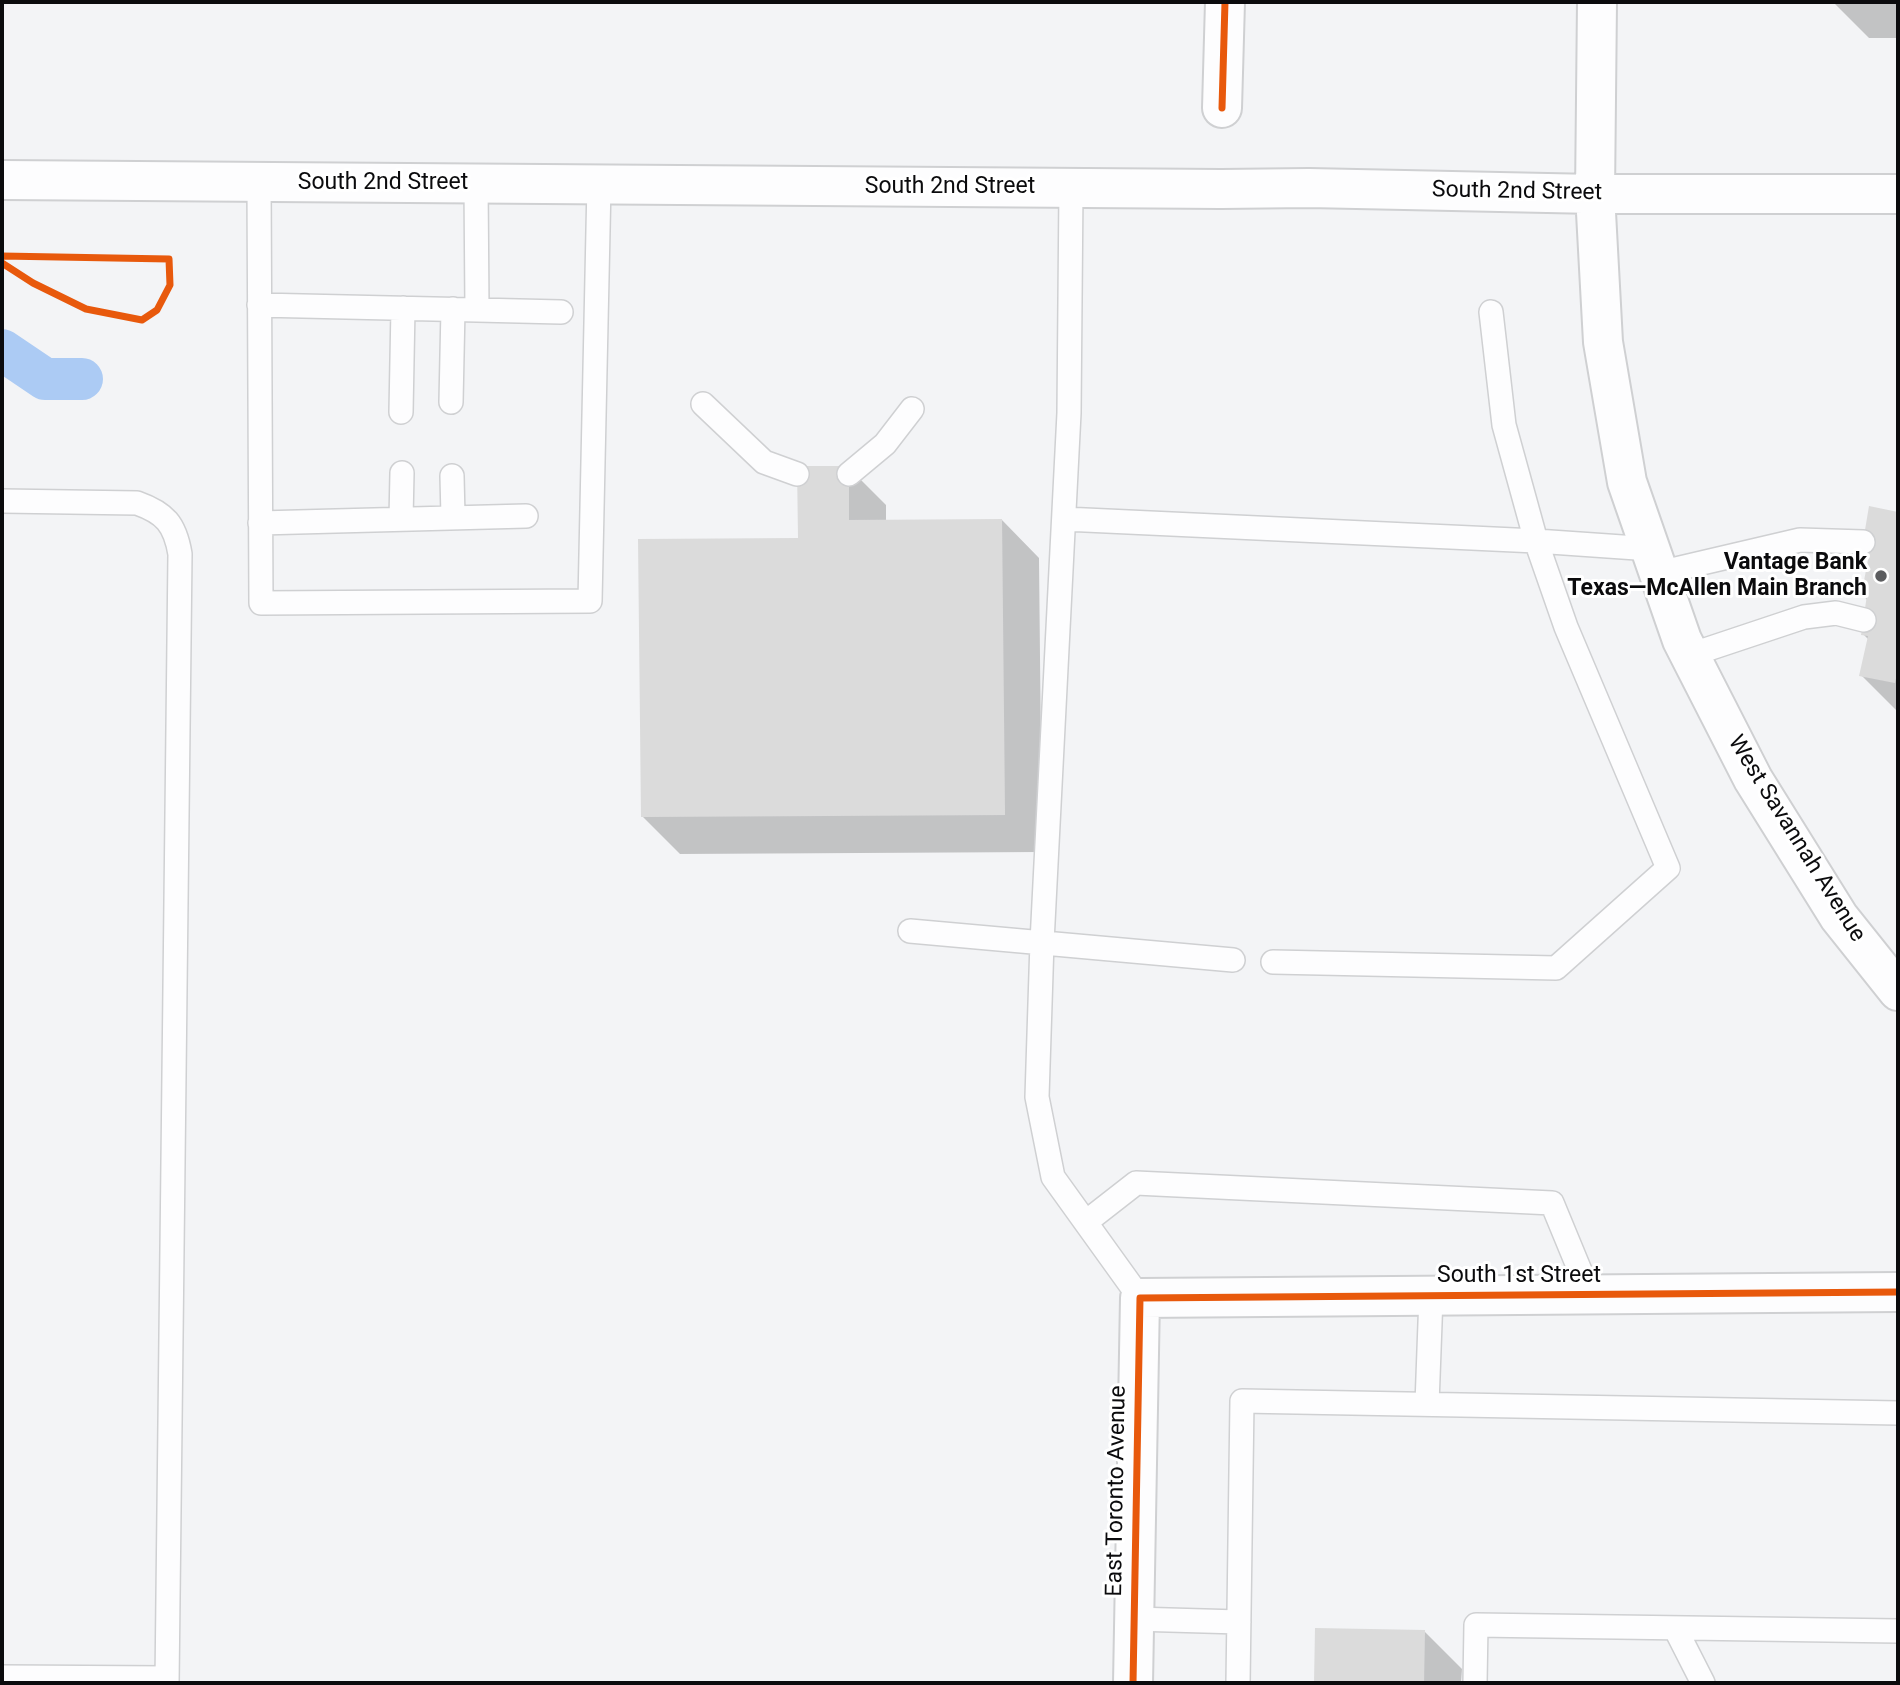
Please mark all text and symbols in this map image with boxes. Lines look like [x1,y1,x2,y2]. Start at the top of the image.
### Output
street label: South 2nd Street [298,169,468,197]
street label: South 2nd Street [865,173,1035,201]
street label: South 2nd Street [1432,177,1602,207]
place label: Vantage Bank Texas—McAllen Main Branch [1567,549,1867,603]
marker: Vantage Bank Texas—McAllen Main Branch [1873,568,1889,584]
street label: West Savannah Avenue [1721,731,1871,947]
street label: South 1st Street [1437,1262,1601,1290]
street label: East Toronto Avenue [1101,1385,1133,1597]

